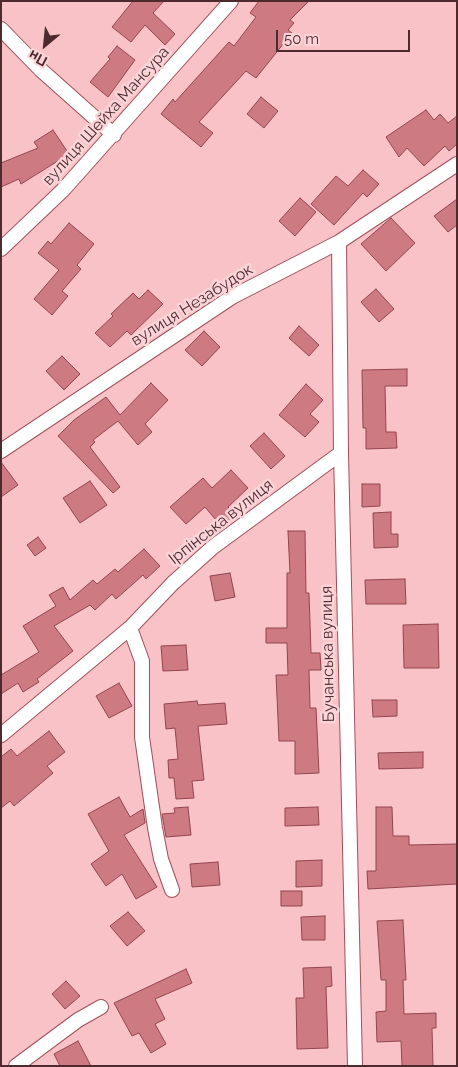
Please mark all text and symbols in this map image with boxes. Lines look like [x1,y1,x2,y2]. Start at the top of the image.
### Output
north arrow [20,20,70,70]
scale bar [278,20,412,52]
text: 50 m [284,30,319,48]
street label: вулиця Шейха Мансура [39,43,173,189]
text: Пн [26,47,50,70]
street label: вулиця Незабудок [128,260,256,350]
street label: Ірпінська вулиця [165,475,277,569]
street label: Бучанська вулиця [317,586,339,722]

